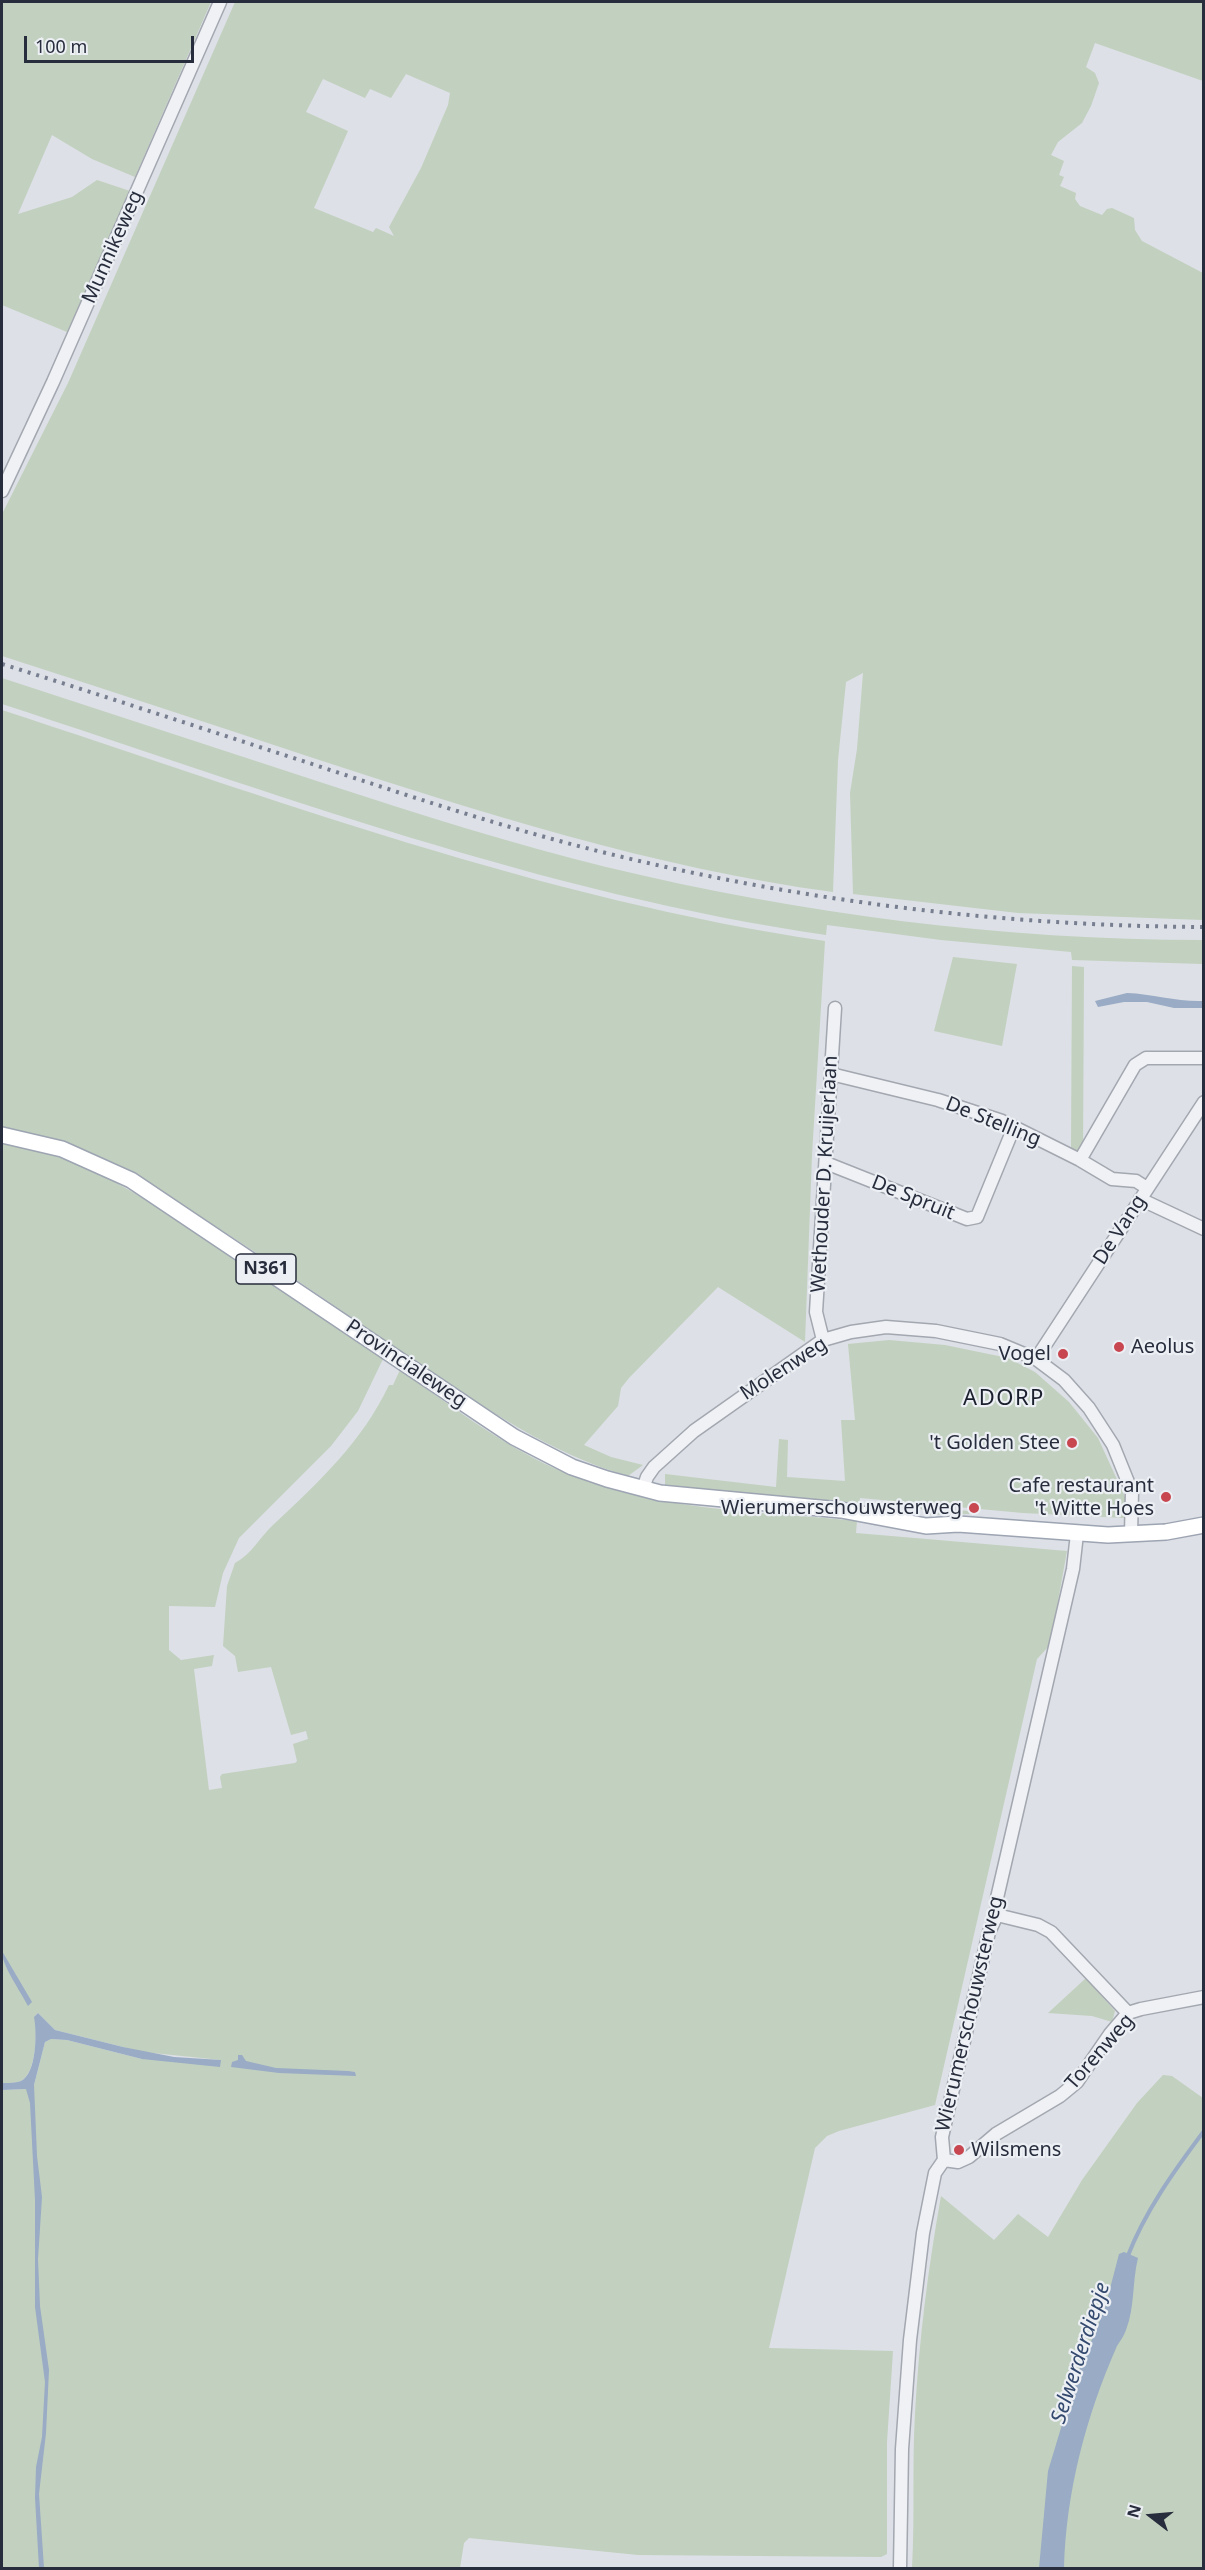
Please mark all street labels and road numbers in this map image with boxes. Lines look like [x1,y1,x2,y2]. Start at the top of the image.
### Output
street label: Munnikeweg [77,187,149,307]
street label: Wethouder D. Kruijerlaan [807,1055,843,1293]
street label: De Stelling [942,1092,1044,1152]
street label: De Spruit [868,1171,958,1225]
street label: De Vang [1089,1191,1151,1269]
road number: N361 [236,1254,296,1284]
street label: Provincialeweg [341,1315,471,1413]
street label: Molenweg [736,1332,832,1406]
street label: Wierumerschouwsterweg [931,1894,1009,2134]
street label: Torenweg [1061,2009,1139,2095]

